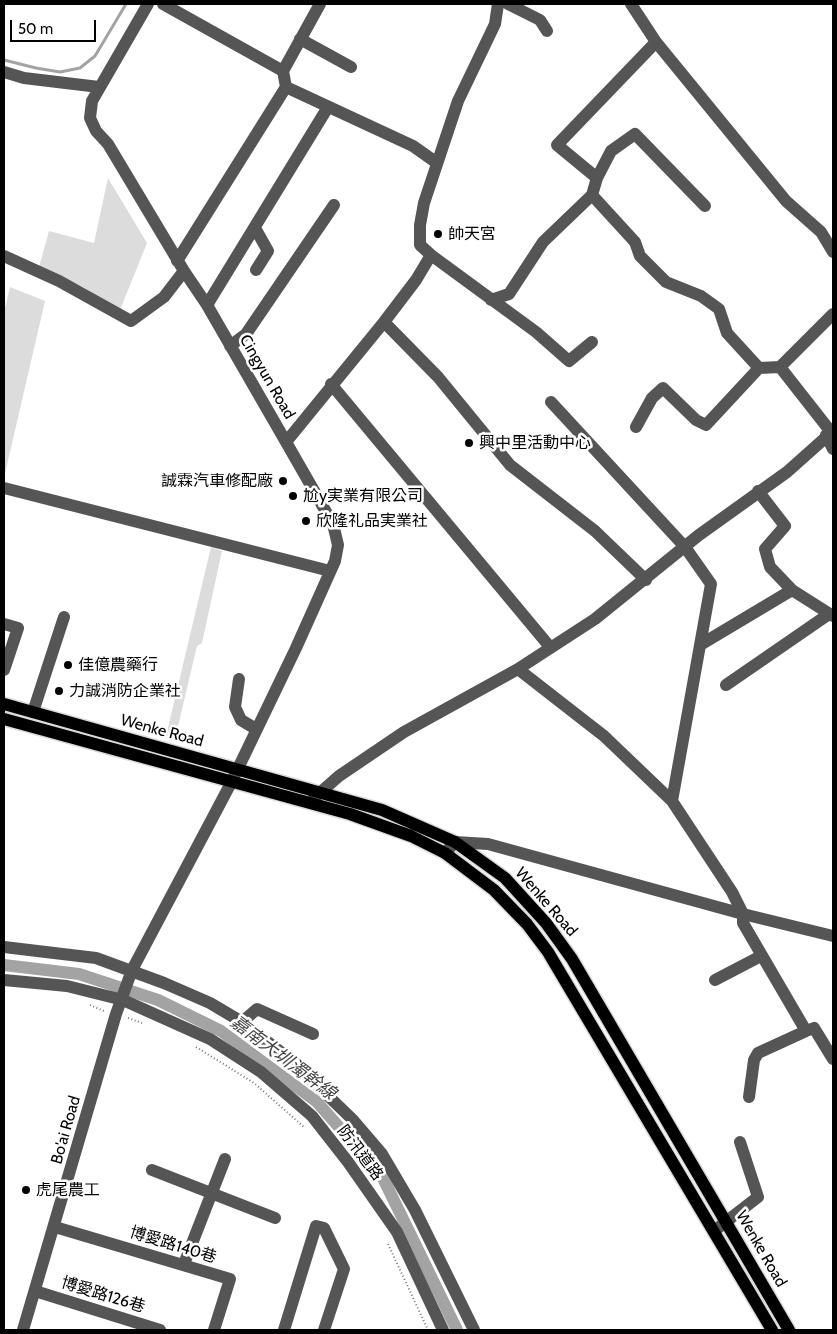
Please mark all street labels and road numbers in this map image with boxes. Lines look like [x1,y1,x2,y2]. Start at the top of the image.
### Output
street label: Cingyun Road [235,331,299,423]
street label: Wenke Road [118,711,206,751]
street label: Wenke Road [511,864,581,940]
street label: Bo'ai Road [47,1094,85,1166]
street label: 防汛道路 [333,1122,387,1184]
street label: Wenke Road [731,1207,791,1291]
street label: 博愛路140巷 [127,1223,219,1267]
street label: 博愛路126巷 [59,1273,147,1317]

